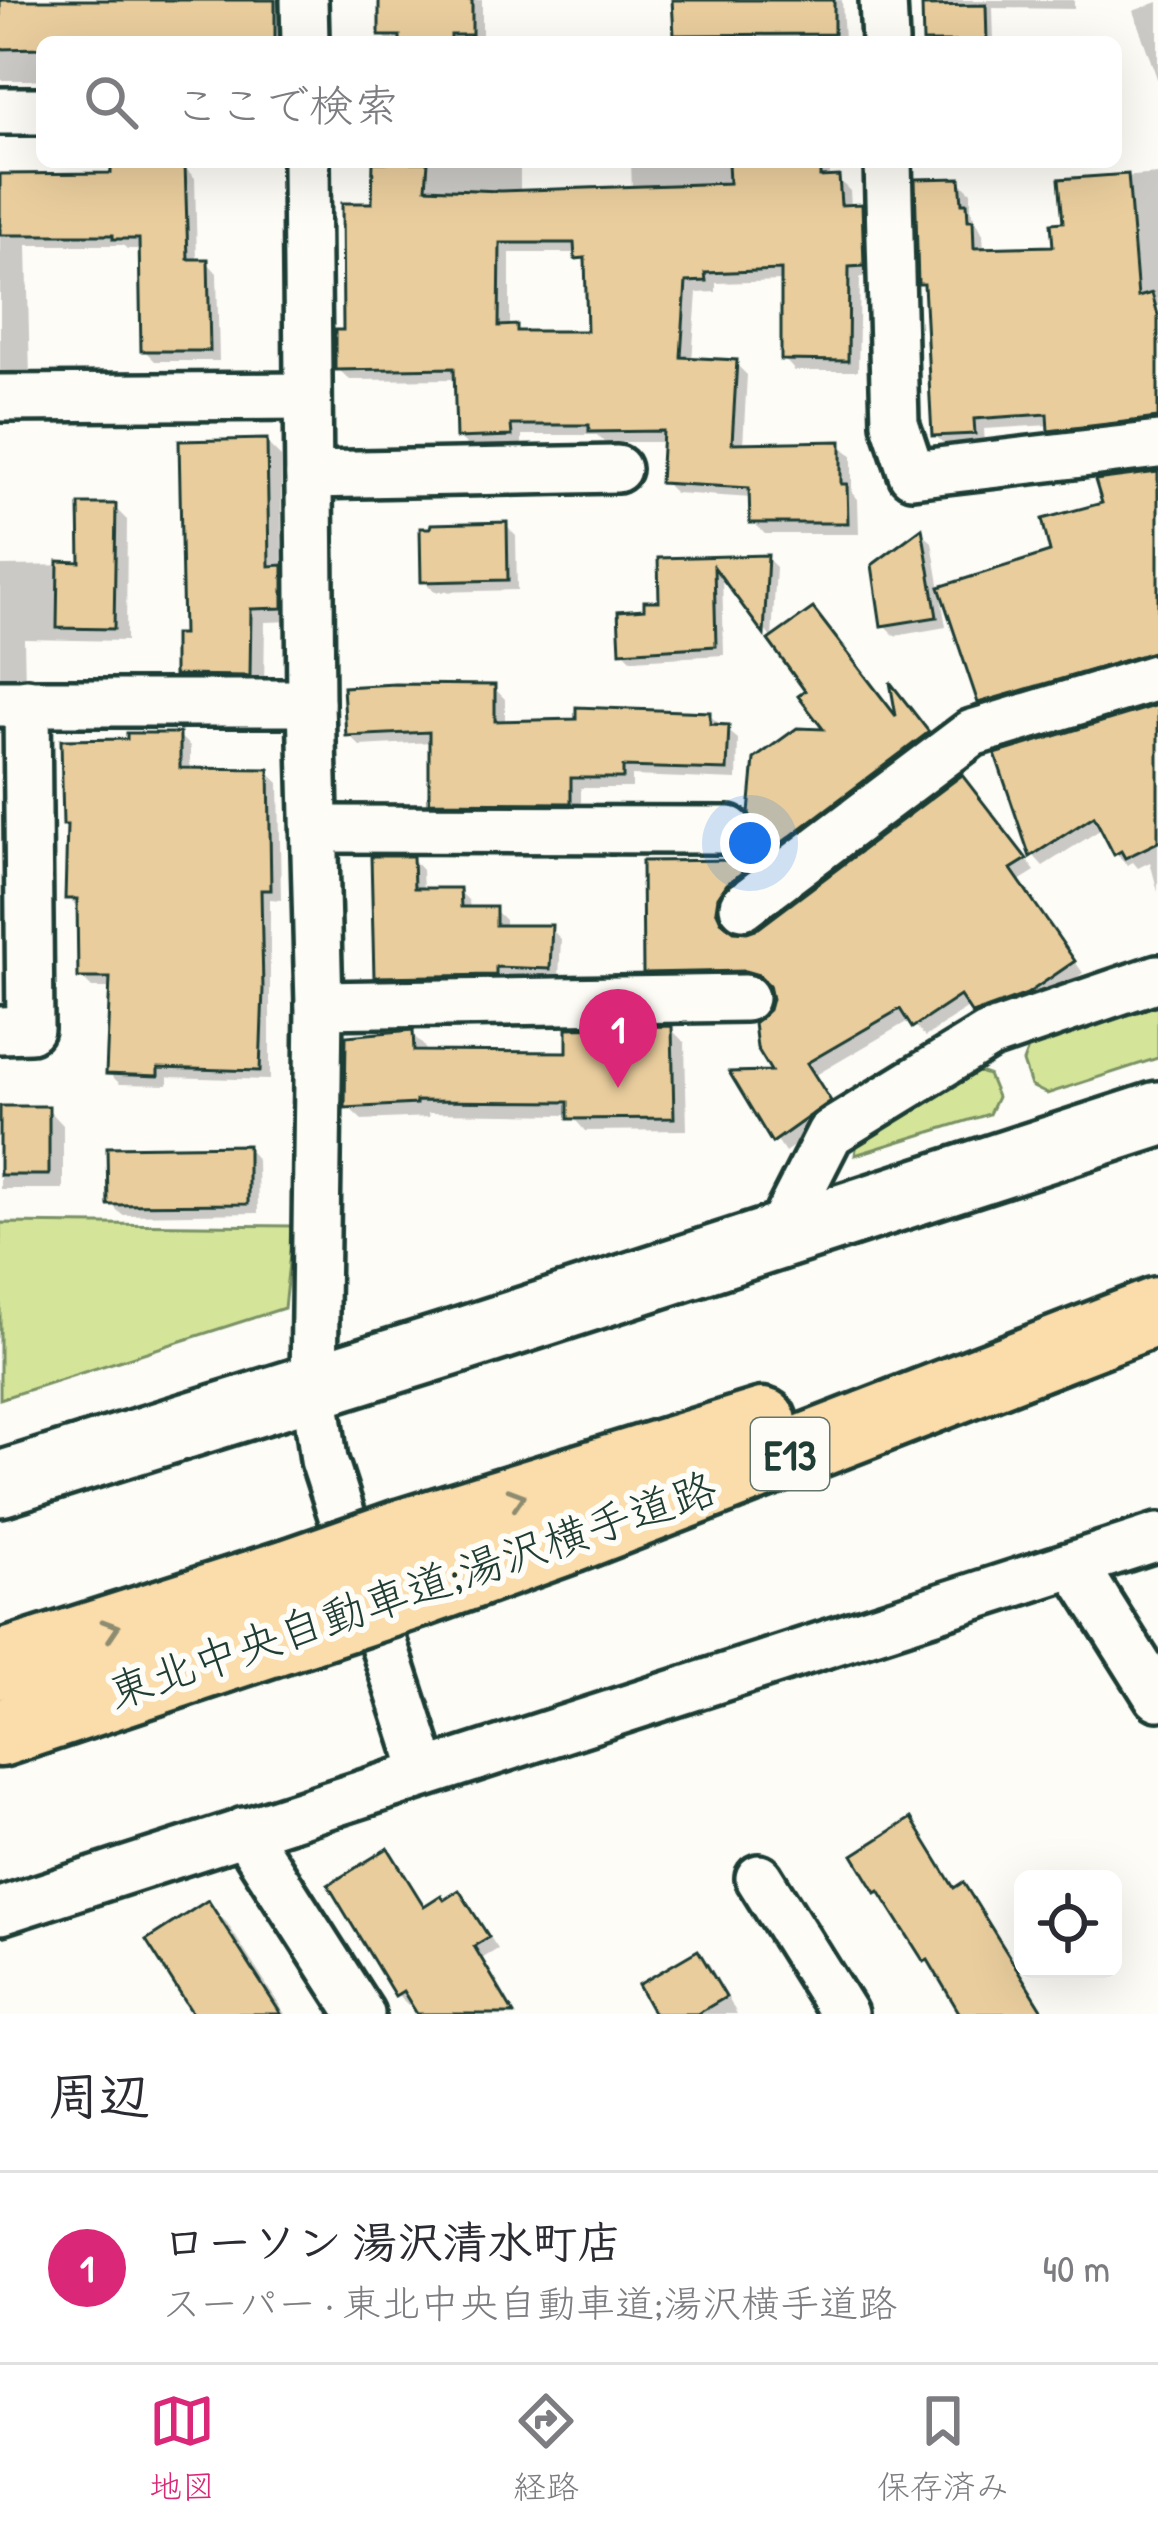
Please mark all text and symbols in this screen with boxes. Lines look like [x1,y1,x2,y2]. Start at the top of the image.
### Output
search box [36,36,1122,168]
icon: search [78,69,144,135]
text: ここで検索 [174,74,399,135]
your location [720,813,780,873]
pin: 1 [579,989,657,1088]
road number: E13 [751,1418,829,1490]
street label: 東北中央自動車道;湯沢横手道路 [99,1456,725,1722]
one-way arrow [506,1487,527,1512]
one-way arrow [100,1619,121,1644]
map controls [1014,1870,1122,1978]
button: locate [1014,1870,1122,1978]
text: 周辺 [48,2061,150,2130]
text: ローソン 湯沢清水町店 [162,2211,622,2272]
text: 1 [80,2241,94,2294]
text: 40 m [1042,2241,1110,2294]
text: スーパー · 東北中央自動車道;湯沢横手道路 [162,2276,897,2329]
tab: 地図 [149,2388,215,2508]
tab: 経路 [513,2388,579,2508]
tab: 保存済み [877,2388,1009,2508]

